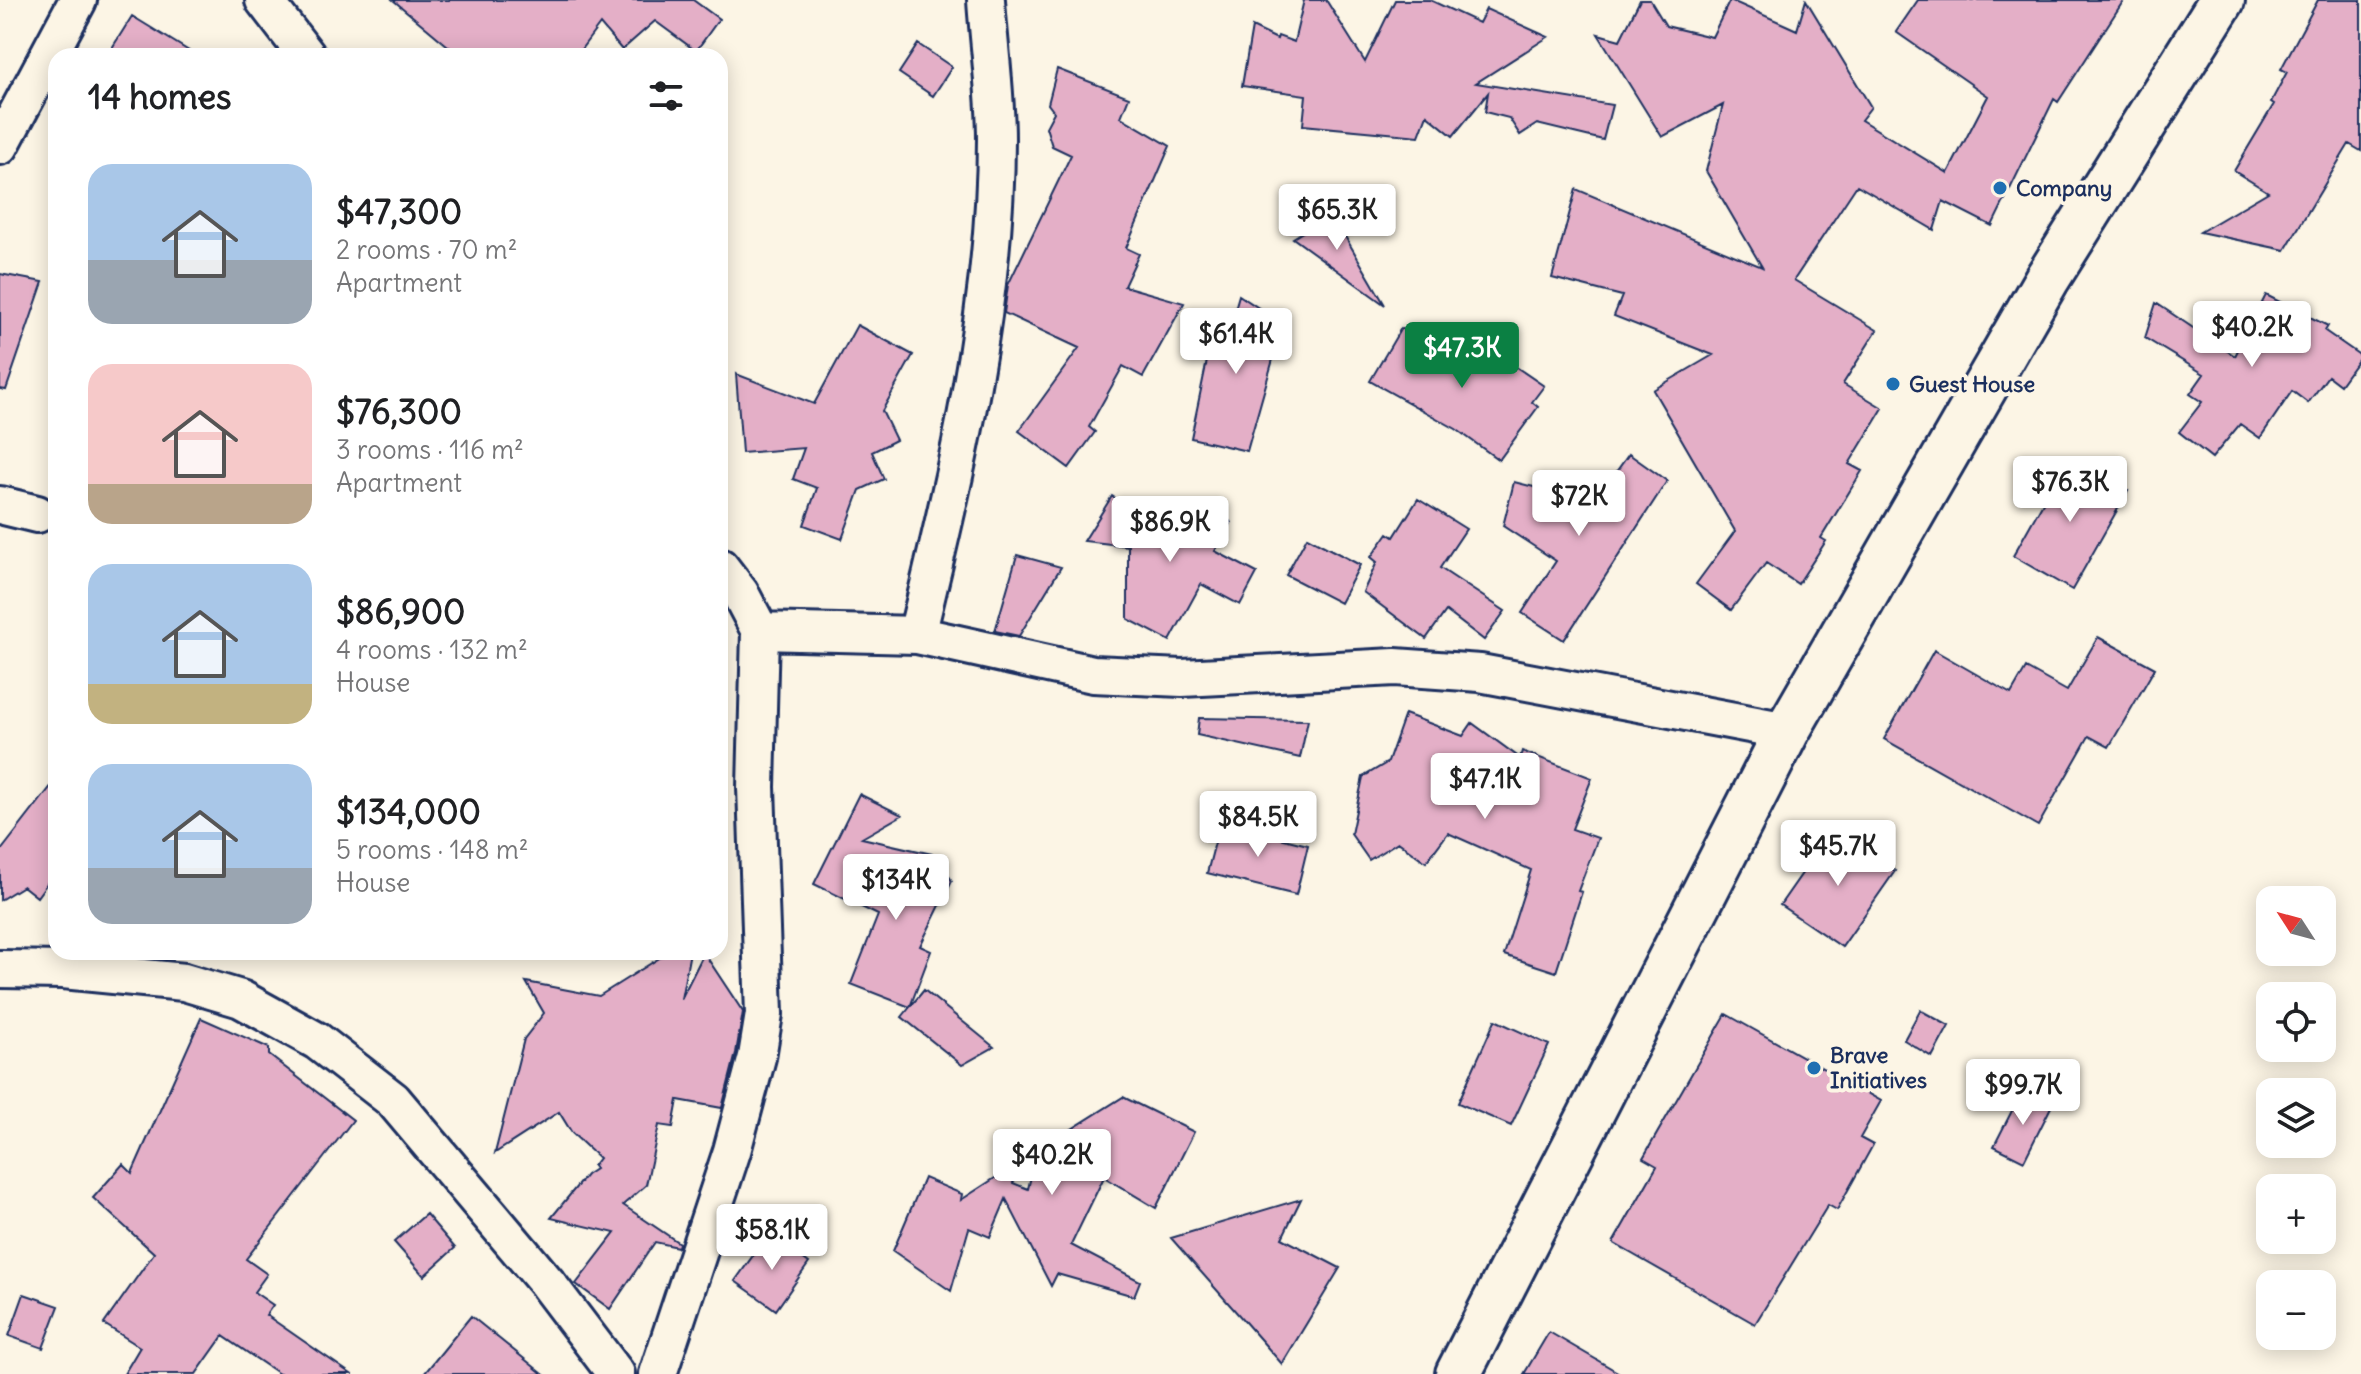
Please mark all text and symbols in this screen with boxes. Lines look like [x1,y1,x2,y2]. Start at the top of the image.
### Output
icon: filters [644,74,688,118]
text: 14 homes [88,75,232,118]
place label: Company [2016,174,2112,202]
marker: Company [1991,179,2009,197]
pin: $65.3K [1272,184,1402,252]
text: $47,300 [336,190,462,233]
text: $65.3K [1297,193,1377,226]
icon: home [152,196,248,292]
text: 2 rooms · 70 m² [336,233,517,266]
text: Apartment [336,266,462,299]
pin: $40.2K [2187,301,2317,369]
pin: $61.4K [1171,308,1301,376]
text: $40.2K [2211,310,2293,343]
text: $61.4K [1198,317,1274,350]
pin: $47.3K [1397,322,1527,390]
text: $47.3K [1423,331,1501,364]
place label: Guest House [1909,370,2035,398]
marker: Guest House [1884,375,1902,393]
text: $76,300 [336,390,462,433]
icon: home [152,396,248,492]
text: 3 rooms · 116 m² [336,433,524,466]
pin: $76.3K [2005,456,2135,524]
text: $76.3K [2031,465,2109,498]
text: Apartment [336,466,462,499]
pin: $72K [1532,470,1626,538]
text: $72K [1550,479,1608,512]
pin: $86.9K [1105,496,1235,564]
text: $86.9K [1130,505,1210,538]
text: $86,900 [336,590,465,633]
icon: home [152,596,248,692]
text: 4 rooms · 132 m² [336,633,528,666]
text: House [336,666,410,699]
pin: $47.1K [1420,753,1550,821]
text: $47.1K [1449,762,1521,795]
text: $134,000 [336,790,481,833]
pin: $84.5K [1193,791,1323,859]
icon: home [152,796,248,892]
text: $84.5K [1218,800,1298,833]
pin: $45.7K [1773,820,1903,888]
text: $45.7K [1799,829,1877,862]
text: 5 rooms · 148 m² [336,833,529,866]
pin: $134K [840,854,952,922]
text: $134K [861,863,931,896]
text: House [336,866,410,899]
north arrow [2256,886,2336,966]
map controls [2256,886,2336,1350]
button: locate [2256,982,2336,1062]
place label: Brave Initiatives [1830,1041,1927,1094]
marker: Brave Initiatives [1805,1059,1823,1077]
pin: $99.7K [1958,1059,2088,1127]
text: $99.7K [1984,1068,2062,1101]
button: layers [2256,1078,2336,1158]
pin: $40.2K [987,1129,1117,1197]
text: $40.2K [1011,1138,1093,1171]
button: + [2256,1174,2336,1254]
pin: $58.1K [707,1204,837,1272]
text: $58.1K [734,1213,810,1246]
button: − [2256,1270,2336,1350]

